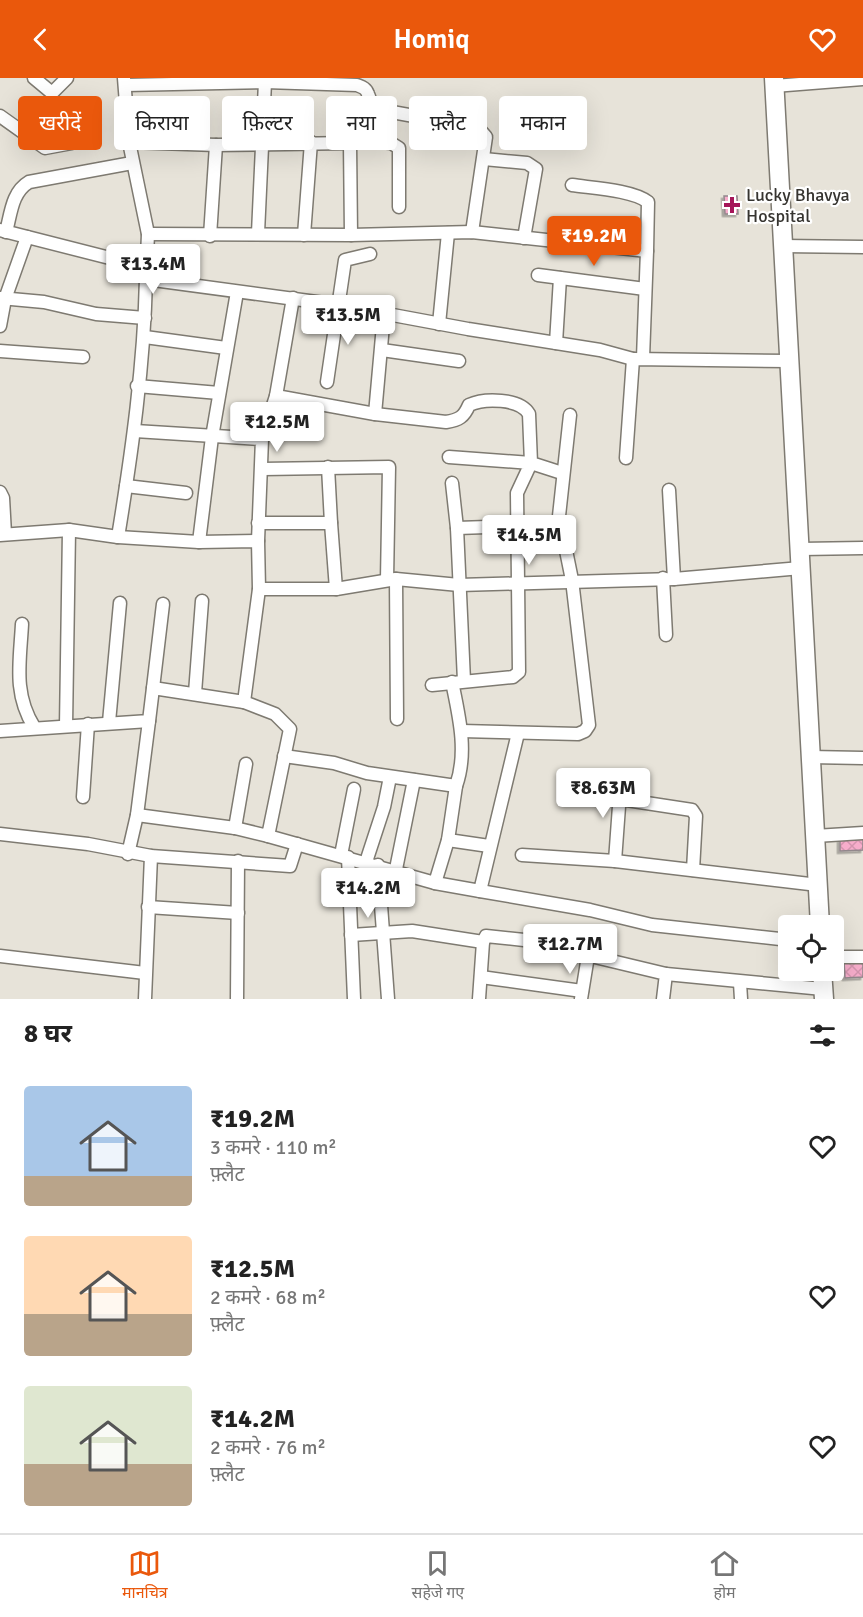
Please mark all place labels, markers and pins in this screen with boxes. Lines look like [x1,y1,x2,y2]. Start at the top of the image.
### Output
place label: Lucky Bhavya Hospital [746,184,850,227]
marker: Lucky Bhavya Hospital [723,196,741,214]
pin: ₹19.2M [545,216,643,267]
pin: ₹13.4M [104,244,202,295]
pin: ₹13.5M [299,295,397,346]
pin: ₹12.5M [228,402,326,453]
pin: ₹14.5M [480,515,578,566]
pin: ₹8.63M [554,768,652,819]
pin: ₹14.2M [319,868,417,919]
pin: ₹12.7M [521,924,619,975]

